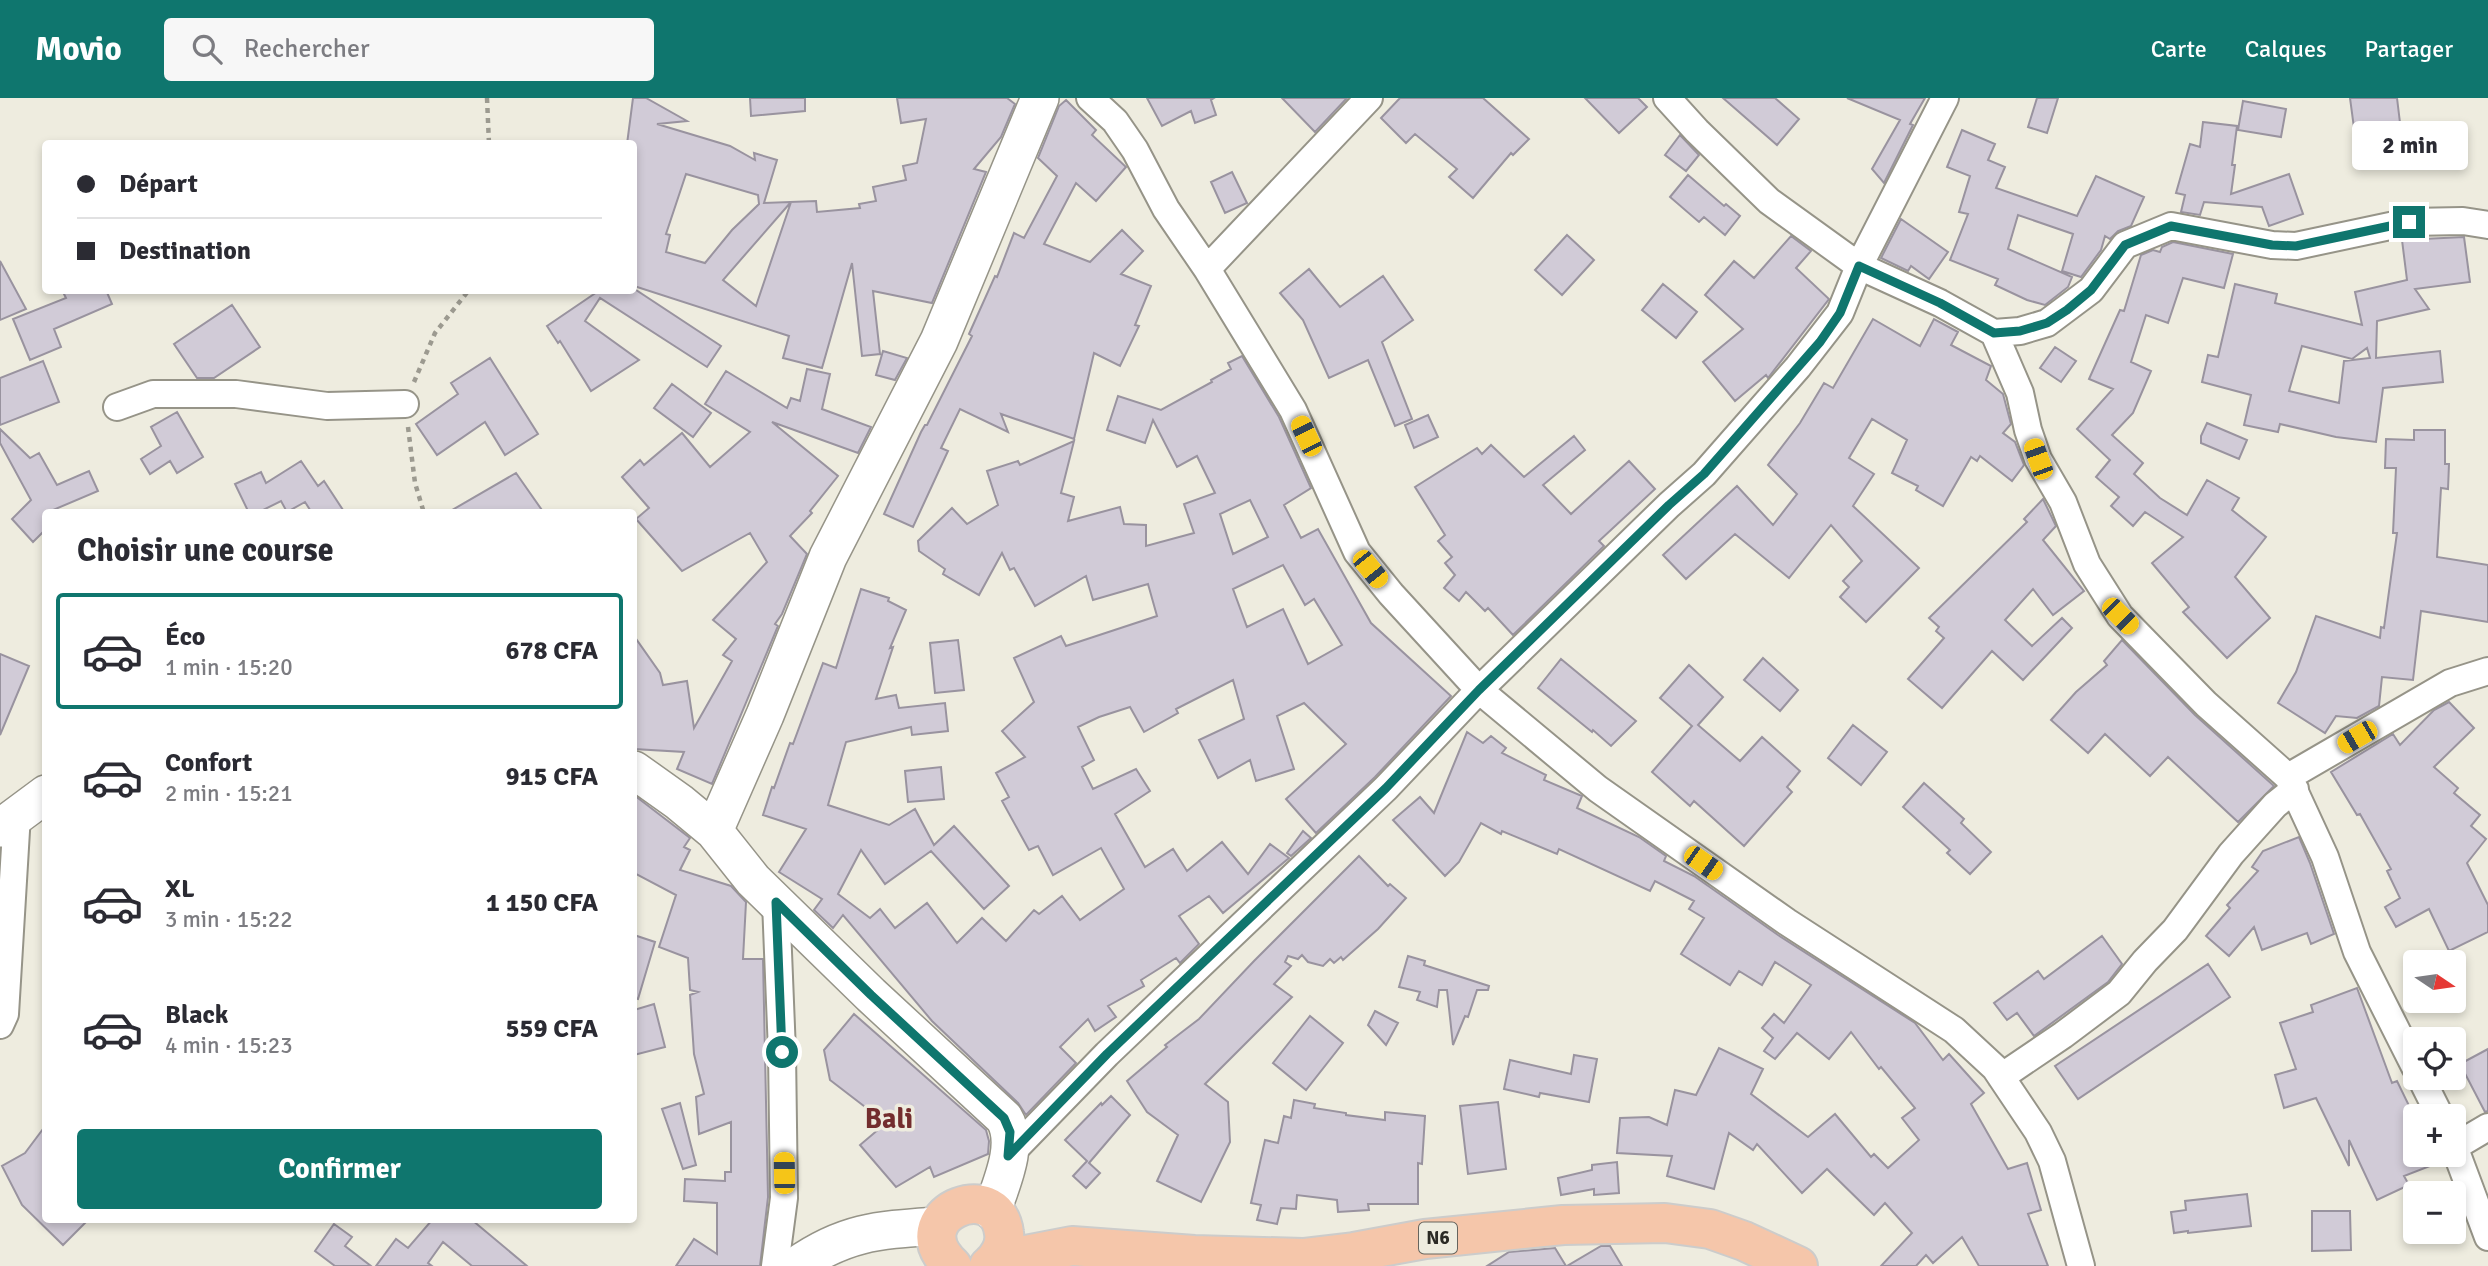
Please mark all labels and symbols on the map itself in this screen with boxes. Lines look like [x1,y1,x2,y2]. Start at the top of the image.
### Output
callout: 2 min [2351,121,2467,170]
route end [2393,206,2425,238]
car [1288,413,1325,459]
car [2021,436,2056,482]
car [1349,546,1392,592]
car [2098,594,2143,638]
car [2334,717,2381,757]
car [1680,842,1727,884]
north arrow [2403,950,2466,1013]
route start [766,1036,798,1068]
district label: Bali [865,1102,913,1136]
car [774,1152,795,1194]
road number: N6 [1419,1222,1457,1254]

